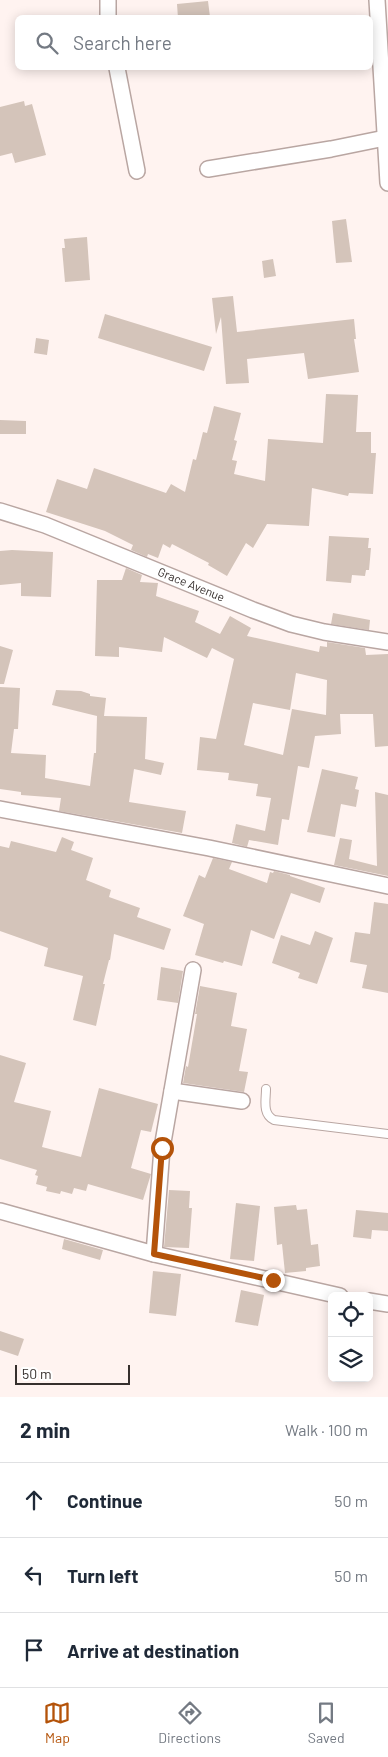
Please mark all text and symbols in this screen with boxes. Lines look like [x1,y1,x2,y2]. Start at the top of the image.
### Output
search box [15,15,373,70]
icon: search [33,29,61,57]
text: Search here [73,31,172,54]
street label: Grace Avenue [156,564,227,604]
route start [151,1137,174,1160]
route end [262,1269,285,1292]
map controls [328,1292,373,1382]
button: locate [328,1292,373,1337]
button: layers [328,1337,373,1382]
scale bar [15,1362,130,1385]
text: 50 m [22,1365,51,1382]
text: 2 min [20,1417,70,1442]
text: Walk · 100 m [285,1420,368,1439]
icon: ahead [20,1486,48,1514]
text: Continue [67,1489,143,1512]
text: 50 m [334,1491,368,1510]
icon: left [20,1561,48,1589]
text: Turn left [67,1564,138,1587]
text: 50 m [334,1566,368,1585]
icon: arrive [20,1636,48,1664]
text: Arrive at destination [67,1639,239,1662]
tab: Map [43,1699,71,1746]
tab: Directions [158,1699,221,1746]
tab: Saved [308,1699,345,1746]

